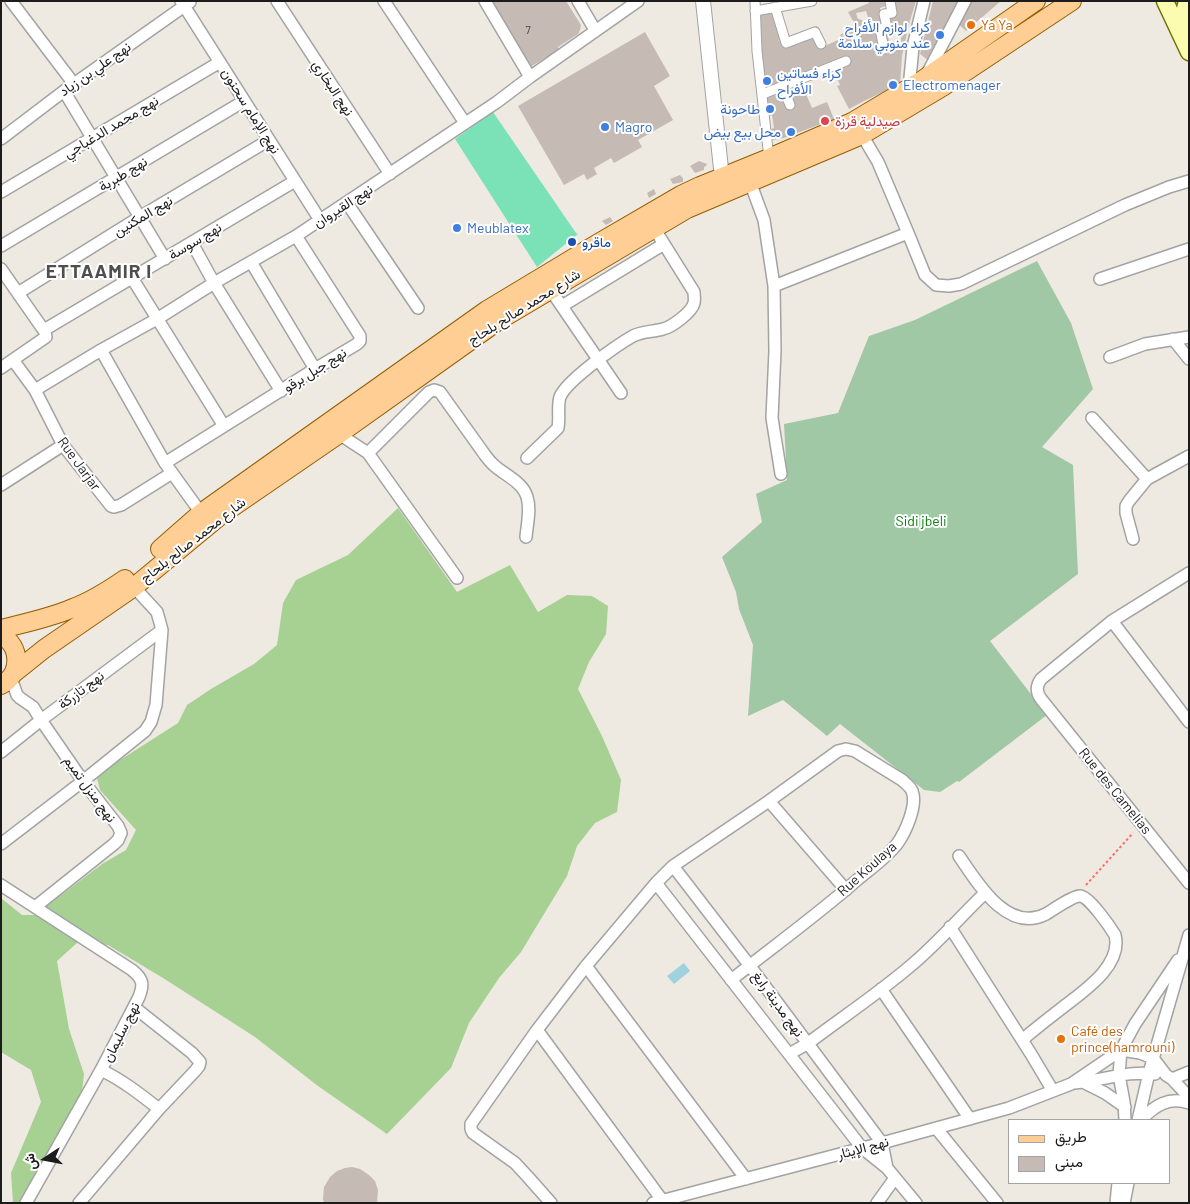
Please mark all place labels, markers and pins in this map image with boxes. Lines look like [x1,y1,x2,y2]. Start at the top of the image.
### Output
place label: Ya Ya [981,17,1013,33]
place label: كراء لوازم الأفراح عند منوبي سلامة [838,19,930,52]
marker: Ya Ya [965,19,977,31]
marker: كراء لوازم الأفراح عند منوبي سلامة [934,29,946,41]
place label: كراء فساتين الأفراح [777,65,841,98]
marker: كراء فساتين الأفراح [761,75,773,87]
place label: Electromenager [903,77,1001,93]
marker: Electromenager [887,79,899,91]
place label: طاحونة [720,101,760,117]
marker: طاحونة [764,103,776,115]
place label: صيدلية قرزة [835,113,900,129]
marker: صيدلية قرزة [819,115,831,127]
place label: Magro [615,119,652,135]
marker: Magro [599,121,611,133]
place label: محل بيع بيض [704,124,781,140]
marker: محل بيع بيض [785,126,797,138]
place label: Meublatex [467,220,529,236]
marker: Meublatex [451,222,463,234]
place label: ماقرو [582,234,611,250]
marker: ماقرو [566,236,578,248]
place label: Café des prince(hamrouni) [1071,1023,1174,1056]
marker: Café des prince(hamrouni) [1055,1033,1067,1045]

